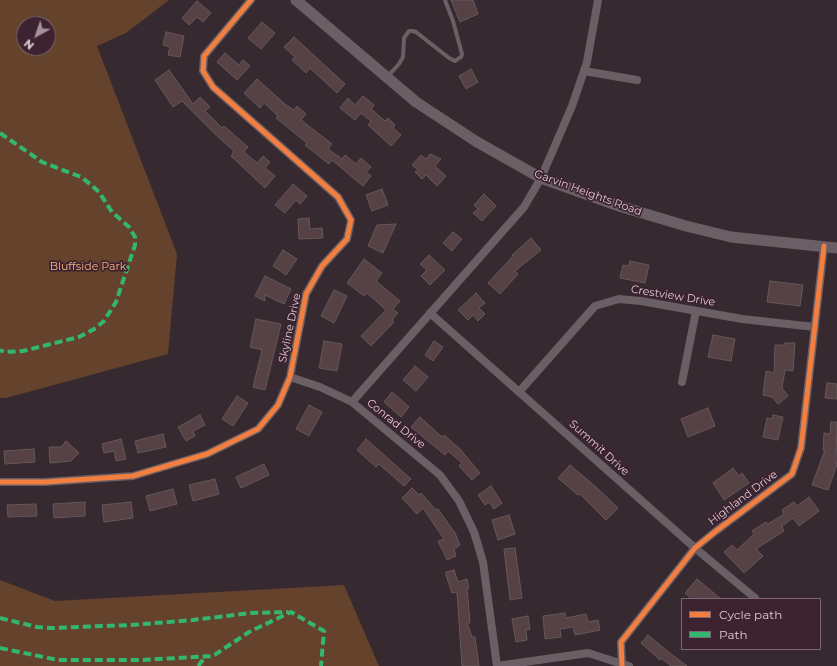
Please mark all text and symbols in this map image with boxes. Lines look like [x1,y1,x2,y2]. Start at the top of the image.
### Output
north arrow [16,16,56,56]
text: N [21,36,37,53]
street label: Garvin Heights Road [532,167,644,219]
park label: Bluffside Park [50,260,126,274]
street label: Crestview Drive [630,283,716,309]
street label: Skyline Drive [276,292,304,364]
street label: Conrad Drive [364,396,428,452]
street label: Summit Drive [566,417,632,479]
street label: Highland Drive [706,468,780,528]
legend [681,598,821,650]
text: Cycle path [719,607,782,622]
text: Path [719,627,748,642]

